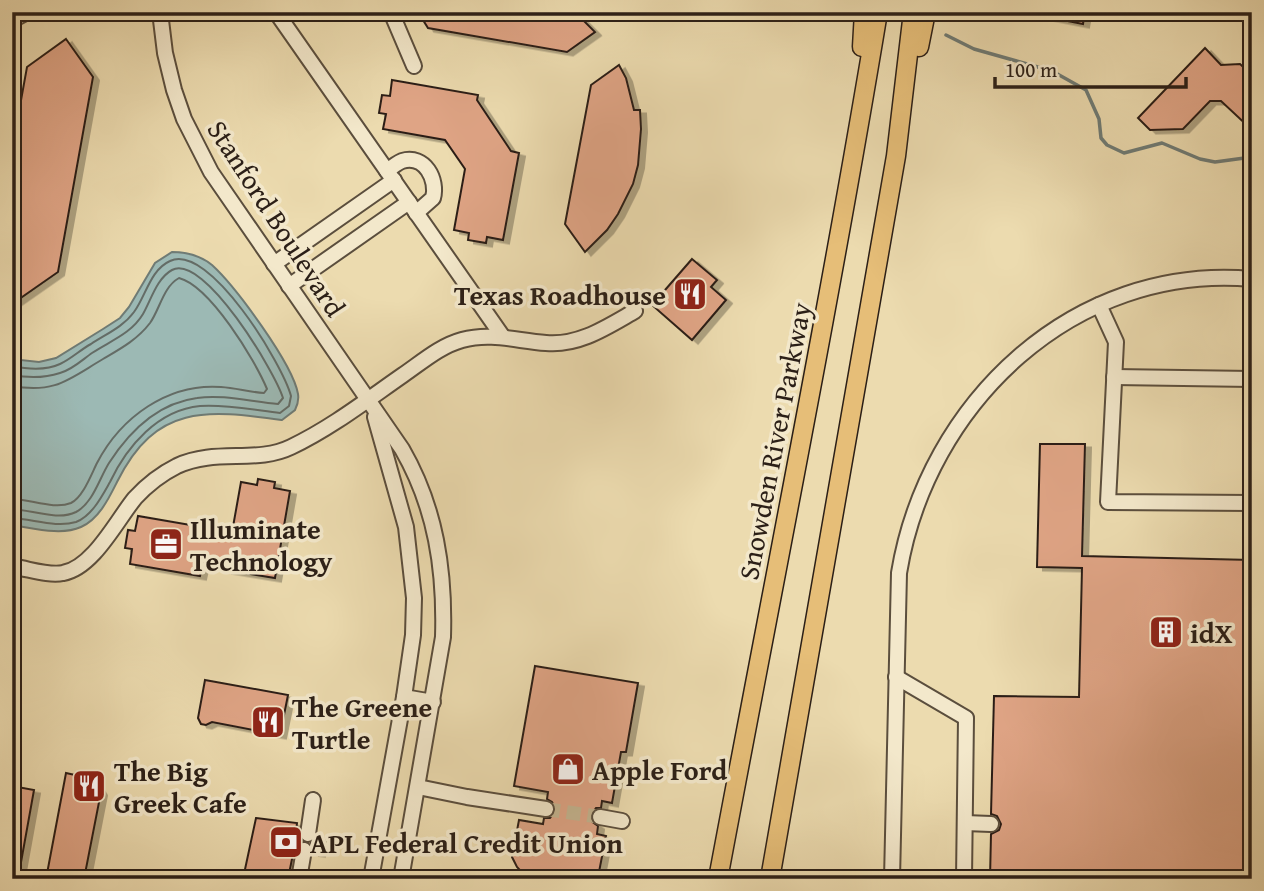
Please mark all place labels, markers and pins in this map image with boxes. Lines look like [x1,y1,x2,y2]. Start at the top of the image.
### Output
place label: Texas Roadhouse [454,274,666,315]
restaurant icon: Texas Roadhouse [671,275,709,313]
place label: Illuminate Technology [190,508,333,581]
office icon: Illuminate Technology [147,525,185,563]
place label: idX [1190,612,1233,653]
building icon: idX [1147,613,1185,651]
place label: The Greene Turtle [292,686,432,759]
restaurant icon: The Greene Turtle [249,703,287,741]
place label: Apple Ford [592,749,728,790]
place label: The Big Greek Cafe [114,750,247,823]
shop icon: Apple Ford [549,750,587,788]
restaurant icon: The Big Greek Cafe [70,767,108,805]
place label: APL Federal Credit Union [310,822,623,863]
bank icon: APL Federal Credit Union [267,823,305,861]

